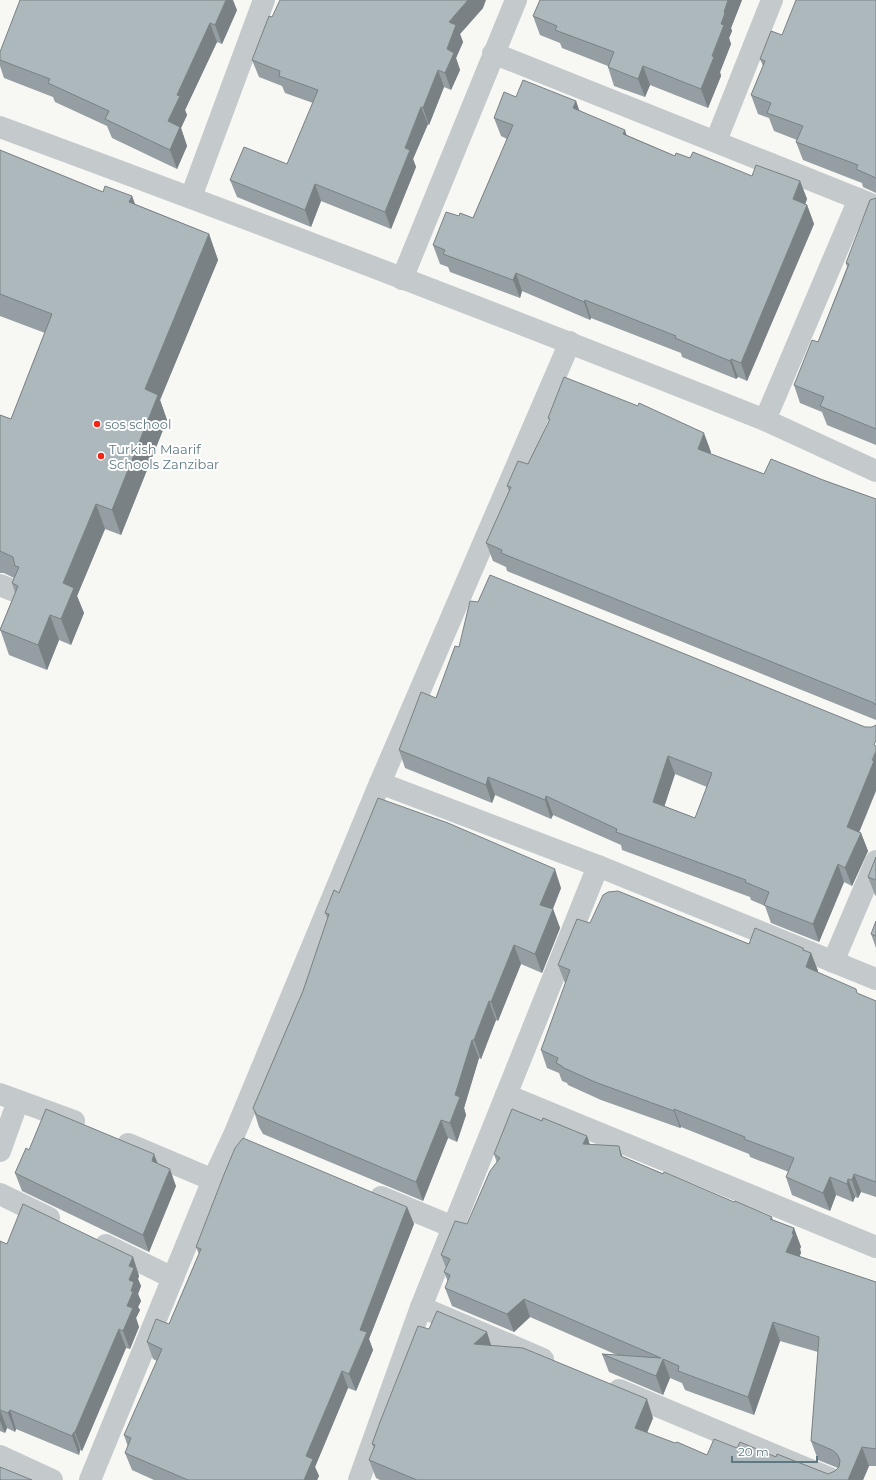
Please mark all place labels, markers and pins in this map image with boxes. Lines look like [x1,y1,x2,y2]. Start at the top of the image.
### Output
place label: sos school [105,416,171,432]
marker: sos school [92,419,102,429]
place label: Turkish Maarif Schools Zanzibar [109,441,219,472]
marker: Turkish Maarif Schools Zanzibar [96,451,106,461]

